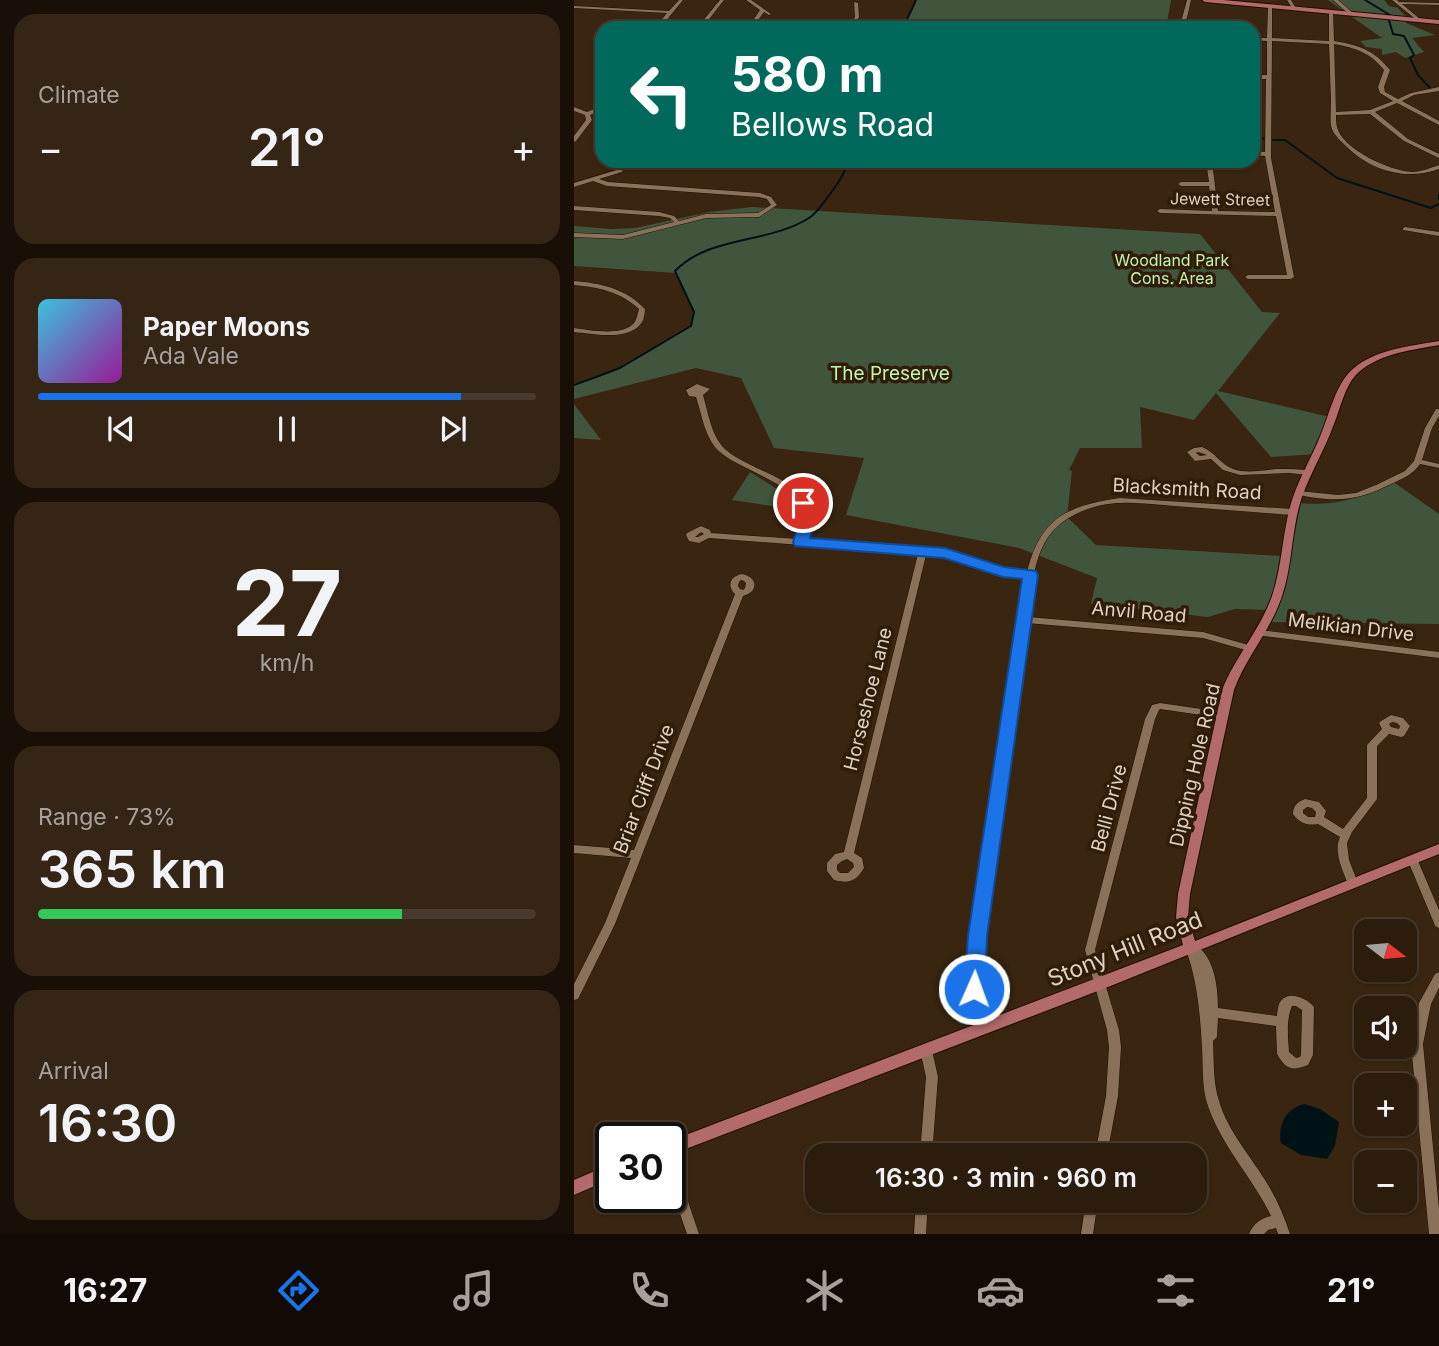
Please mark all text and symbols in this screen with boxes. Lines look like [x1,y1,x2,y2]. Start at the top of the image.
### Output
text: 580 m [731,45,884,104]
icon: left [616,49,707,140]
text: Climate [38,81,120,109]
text: Bellows Road [731,105,934,144]
text: 21° [248,116,326,179]
text: − [38,125,63,171]
text: + [511,125,536,171]
street label: Jewett Street [1170,188,1270,210]
park label: Woodland Park Cons. Area [1115,250,1230,288]
text: Paper Moons [143,311,310,342]
text: Ada Vale [143,342,239,370]
park label: The Preserve [830,362,950,385]
icon: previous [102,410,140,448]
icon: pause [268,410,306,448]
icon: next [434,410,472,448]
pin [773,473,833,533]
street label: Blacksmith Road [1112,474,1262,504]
icon: arrive [784,484,822,522]
text: 27 [232,548,342,658]
street label: Anvil Road [1091,596,1187,628]
street label: Melikian Drive [1287,608,1415,646]
street label: Horseshoe Lane [839,625,897,773]
text: km/h [260,649,314,677]
street label: Dipping Hole Road [1165,681,1225,849]
street label: Briar Cliff Drive [609,721,679,857]
street label: Belli Drive [1086,762,1132,854]
text: Range · 73% [38,803,176,831]
text: 365 km [38,838,227,901]
street label: Stony Hill Road [1044,905,1206,993]
north arrow [1354,919,1418,982]
map controls [1354,919,1417,1213]
position arrow [937,952,1011,1026]
button: sound [1354,996,1417,1059]
text: Arrival [38,1057,109,1085]
button: + [1354,1073,1417,1136]
text: 16:30 [38,1092,177,1155]
speed limit sign: 30 [595,1122,686,1213]
button: − [1354,1150,1417,1213]
text: 16:30 · 3 min · 960 m [875,1162,1137,1193]
icon: directions [274,1266,323,1315]
icon: music [449,1266,498,1315]
icon: phone [625,1266,674,1315]
icon: climate [800,1266,849,1315]
icon: car [976,1266,1025,1315]
icon: filters [1151,1266,1200,1315]
text: 16:27 [63,1271,147,1310]
text: 21° [1327,1271,1376,1310]

